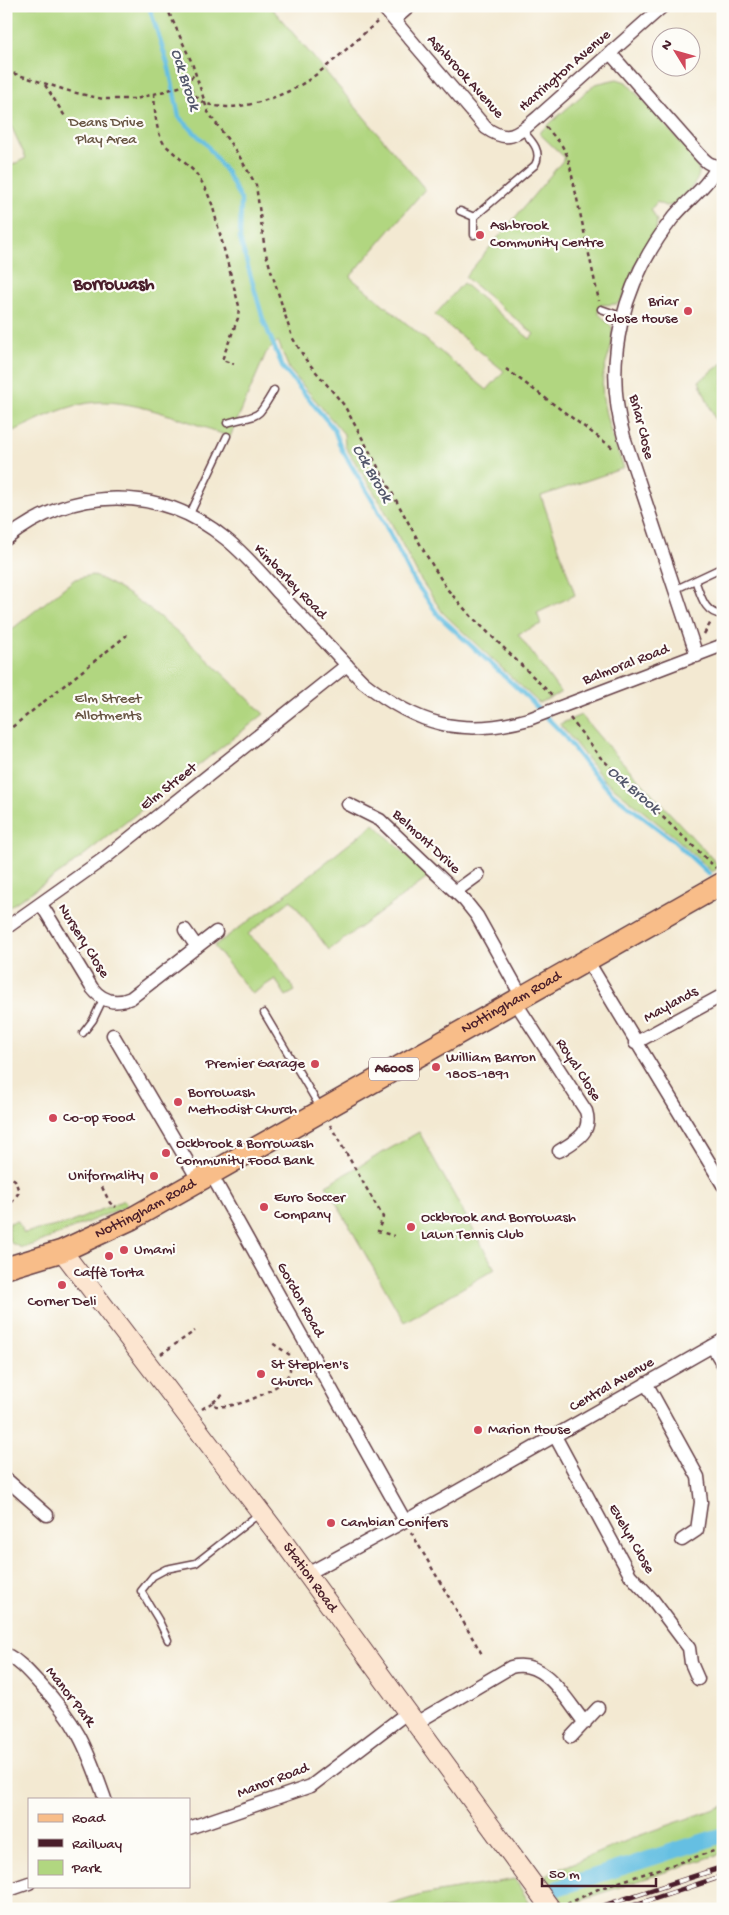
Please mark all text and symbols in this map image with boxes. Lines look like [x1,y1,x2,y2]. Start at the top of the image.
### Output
street label: Harrington Avenue [515,26,615,116]
north arrow [652,28,702,78]
street label: Ashbrook Avenue [423,31,508,123]
text: N [658,37,677,54]
water label: Ock Brook [165,47,203,115]
park label: Deans Drive Play Area [68,114,144,149]
place label: Ashbrook Community Centre [490,217,604,252]
marker: Ashbrook Community Centre [474,229,486,241]
district label: Borrowash [73,275,155,296]
place label: Briar Close House [605,293,680,328]
marker: Briar Close House [682,305,694,317]
street label: Briar Close [624,392,658,461]
water label: Ock Brook [347,442,396,508]
street label: Kimberley Road [250,541,331,624]
street label: Balmoral Road [579,640,673,690]
park label: Elm Street Allotments [75,690,143,725]
street label: Elm Street [137,758,202,815]
water label: Ock Brook [603,763,665,820]
street label: Belmont Drive [387,805,464,878]
street label: Nursery Close [53,901,113,982]
street label: Nottingham Road [458,967,566,1039]
street label: Maylands [641,983,702,1027]
street label: Royal Close [551,1035,605,1105]
place label: William Barron 1805-1891 [445,1049,536,1084]
place label: Premier Garage [204,1055,305,1073]
marker: Premier Garage [309,1058,321,1070]
road number: A6005 [369,1058,419,1080]
marker: William Barron 1805-1891 [430,1061,442,1073]
place label: Borrowash Methodist Church [187,1084,297,1119]
marker: Borrowash Methodist Church [172,1096,184,1108]
place label: Co-op Food [63,1109,136,1127]
marker: Co-op Food [47,1112,59,1124]
place label: Ockbrook & Borrowash Community Food Bank [176,1135,314,1170]
marker: Ockbrook & Borrowash Community Food Bank [160,1147,172,1159]
place label: Uniformality [68,1167,145,1185]
marker: Uniformality [148,1170,160,1182]
street label: Nottingham Road [92,1174,200,1243]
place label: Euro Soccer Company [274,1189,347,1224]
marker: Euro Soccer Company [258,1201,270,1213]
place label: Ockbrook and Borrowash Lawn Tennis Club [421,1209,576,1244]
marker: Ockbrook and Borrowash Lawn Tennis Club [405,1221,417,1233]
place label: Umami [134,1241,176,1259]
marker: Umami [118,1244,130,1256]
marker: Caffè Torta [103,1250,115,1262]
street label: Gordon Road [272,1260,328,1342]
place label: Caffè Torta [74,1264,145,1282]
marker: Corner Deli [56,1279,68,1291]
place label: Corner Deli [27,1293,97,1311]
street label: Central Avenue [566,1353,658,1416]
place label: St Stephen's Church [271,1356,349,1391]
marker: St Stephen's Church [255,1368,267,1380]
place label: Marion House [488,1421,571,1439]
marker: Marion House [472,1424,484,1436]
street label: Evelyn Close [604,1501,658,1577]
place label: Cambian Conifers [341,1514,448,1532]
marker: Cambian Conifers [325,1517,337,1529]
street label: Station Road [278,1539,342,1617]
street label: Manor Park [41,1663,100,1732]
street label: Manor Road [235,1759,312,1803]
legend [28,1798,190,1888]
text: Road [72,1810,106,1828]
text: Railway [72,1836,123,1854]
scale bar [542,1855,655,1887]
text: Park [71,1860,102,1878]
text: 50 m [549,1866,580,1884]

